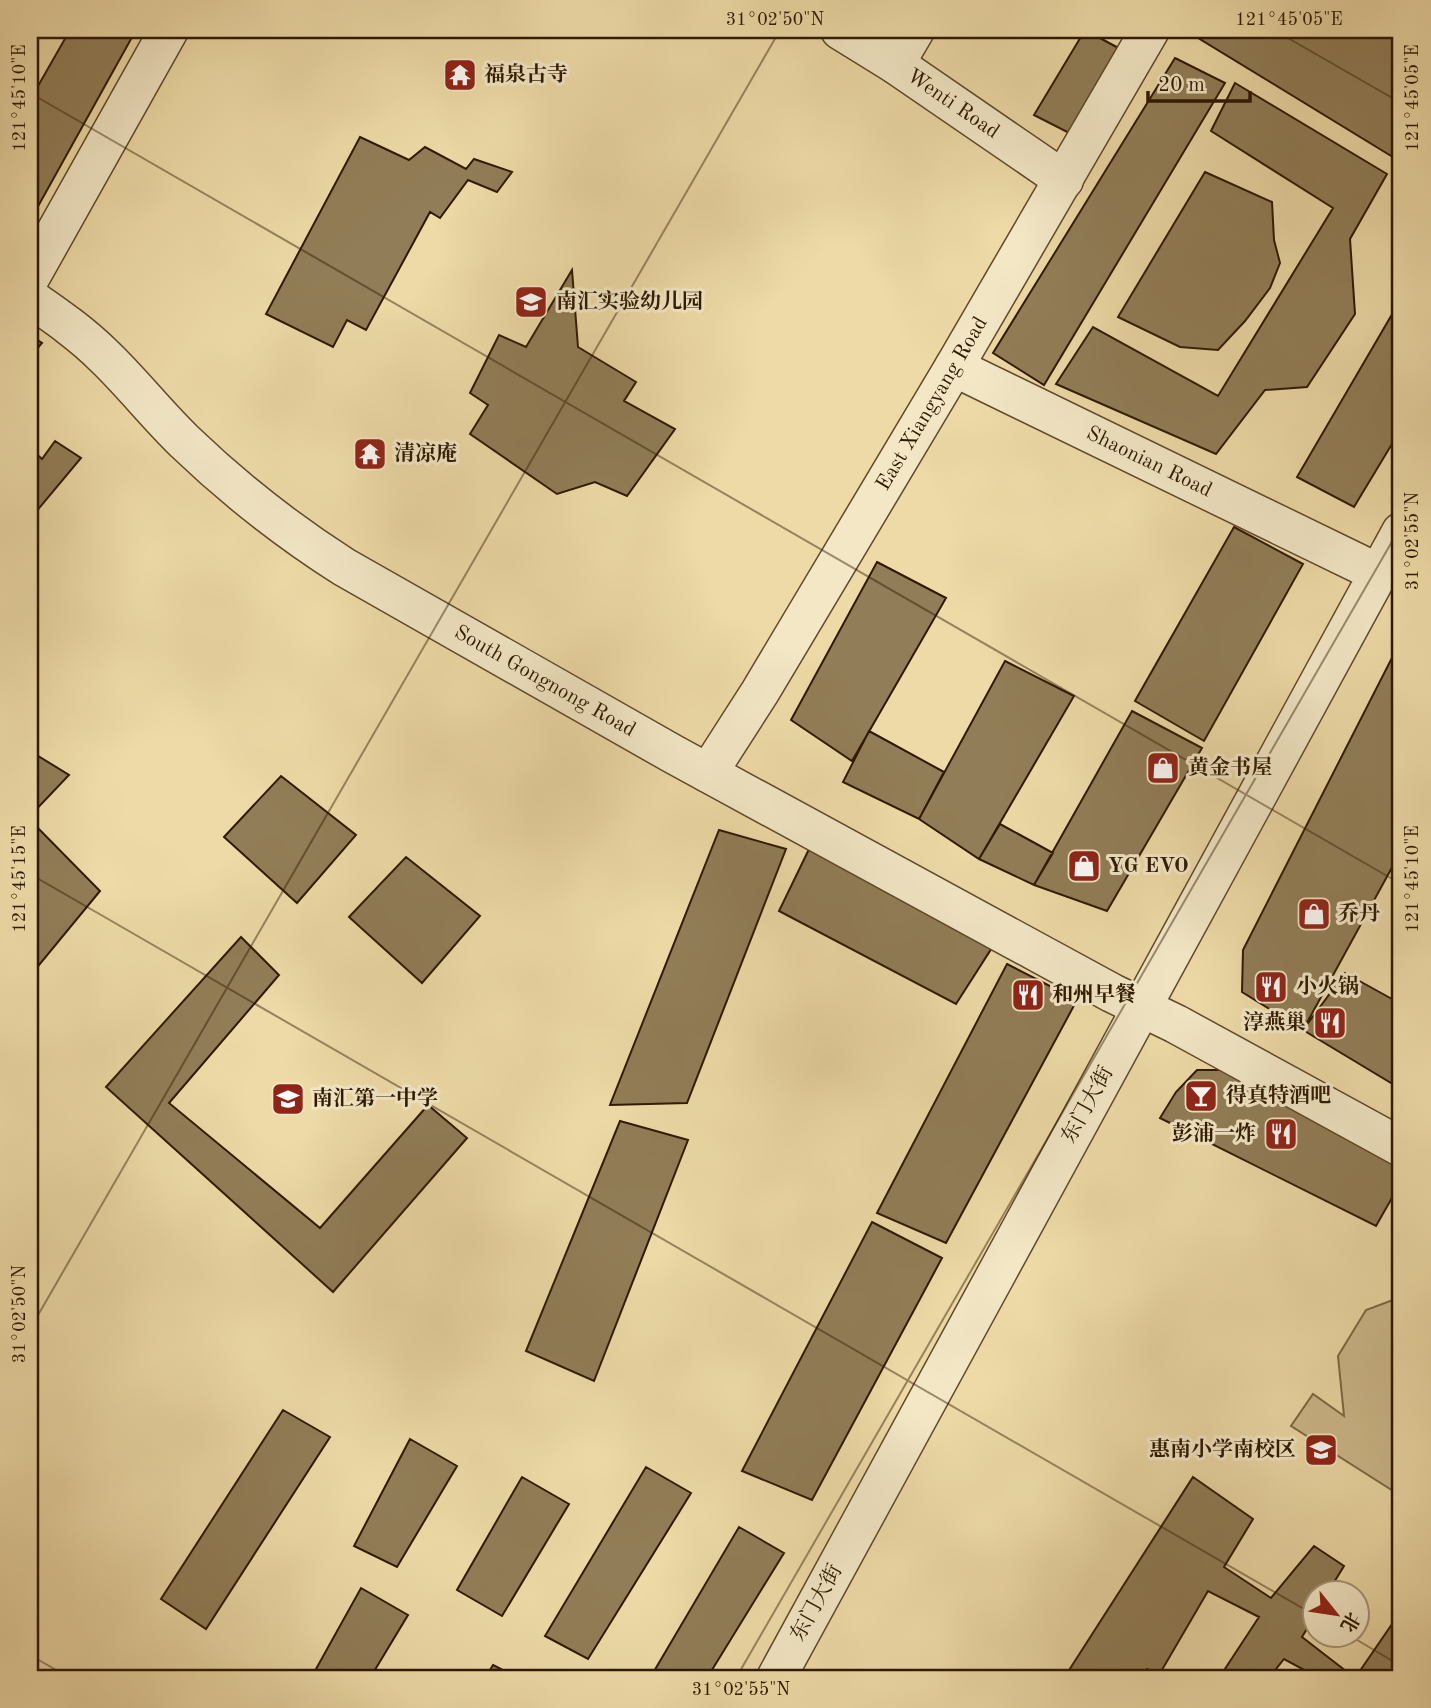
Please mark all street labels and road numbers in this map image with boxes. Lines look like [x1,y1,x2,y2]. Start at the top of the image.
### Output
street label: Wenti Road [903,65,1003,143]
street label: East Xiangyang Road [872,313,991,494]
street label: Shaonian Road [1083,423,1215,501]
street label: South Gongnong Road [451,621,639,741]
street label: 东门大街 [1057,1062,1118,1147]
street label: 东门大街 [786,1560,847,1645]

